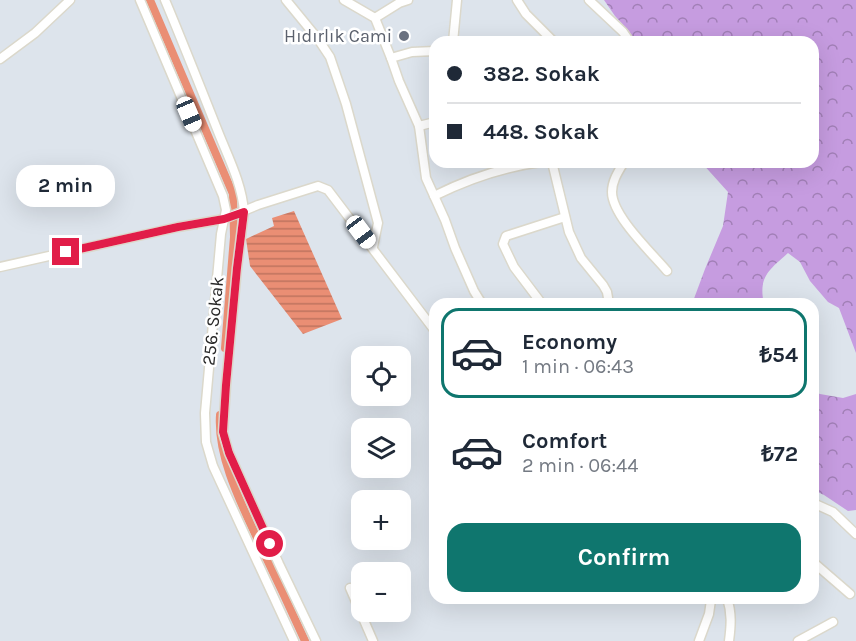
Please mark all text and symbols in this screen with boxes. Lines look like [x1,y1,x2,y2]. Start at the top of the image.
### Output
place label: Hıdırlık Cami [284,25,392,47]
marker: Hıdırlık Cami [397,29,411,43]
text: 382. Sokak [483,61,600,87]
car [174,94,204,134]
text: 448. Sokak [483,119,599,145]
callout: 2 min [16,165,116,207]
text: 2 min [38,174,93,197]
car [343,212,379,252]
route end [52,238,79,265]
street label: 256. Sokak [197,275,229,367]
icon: car [450,326,504,380]
text: Economy [522,329,617,355]
text: ₺54 [760,342,798,368]
map controls [351,346,411,622]
button: locate [351,346,411,406]
text: 1 min · 06:43 [522,355,634,378]
button: layers [351,418,411,478]
icon: car [450,425,504,479]
text: Comfort [522,428,607,454]
text: ₺72 [761,441,798,467]
text: 2 min · 06:44 [522,454,638,477]
button: + [351,490,411,550]
button: Confirm [447,523,801,592]
route start [256,530,283,557]
button: − [351,562,411,622]

